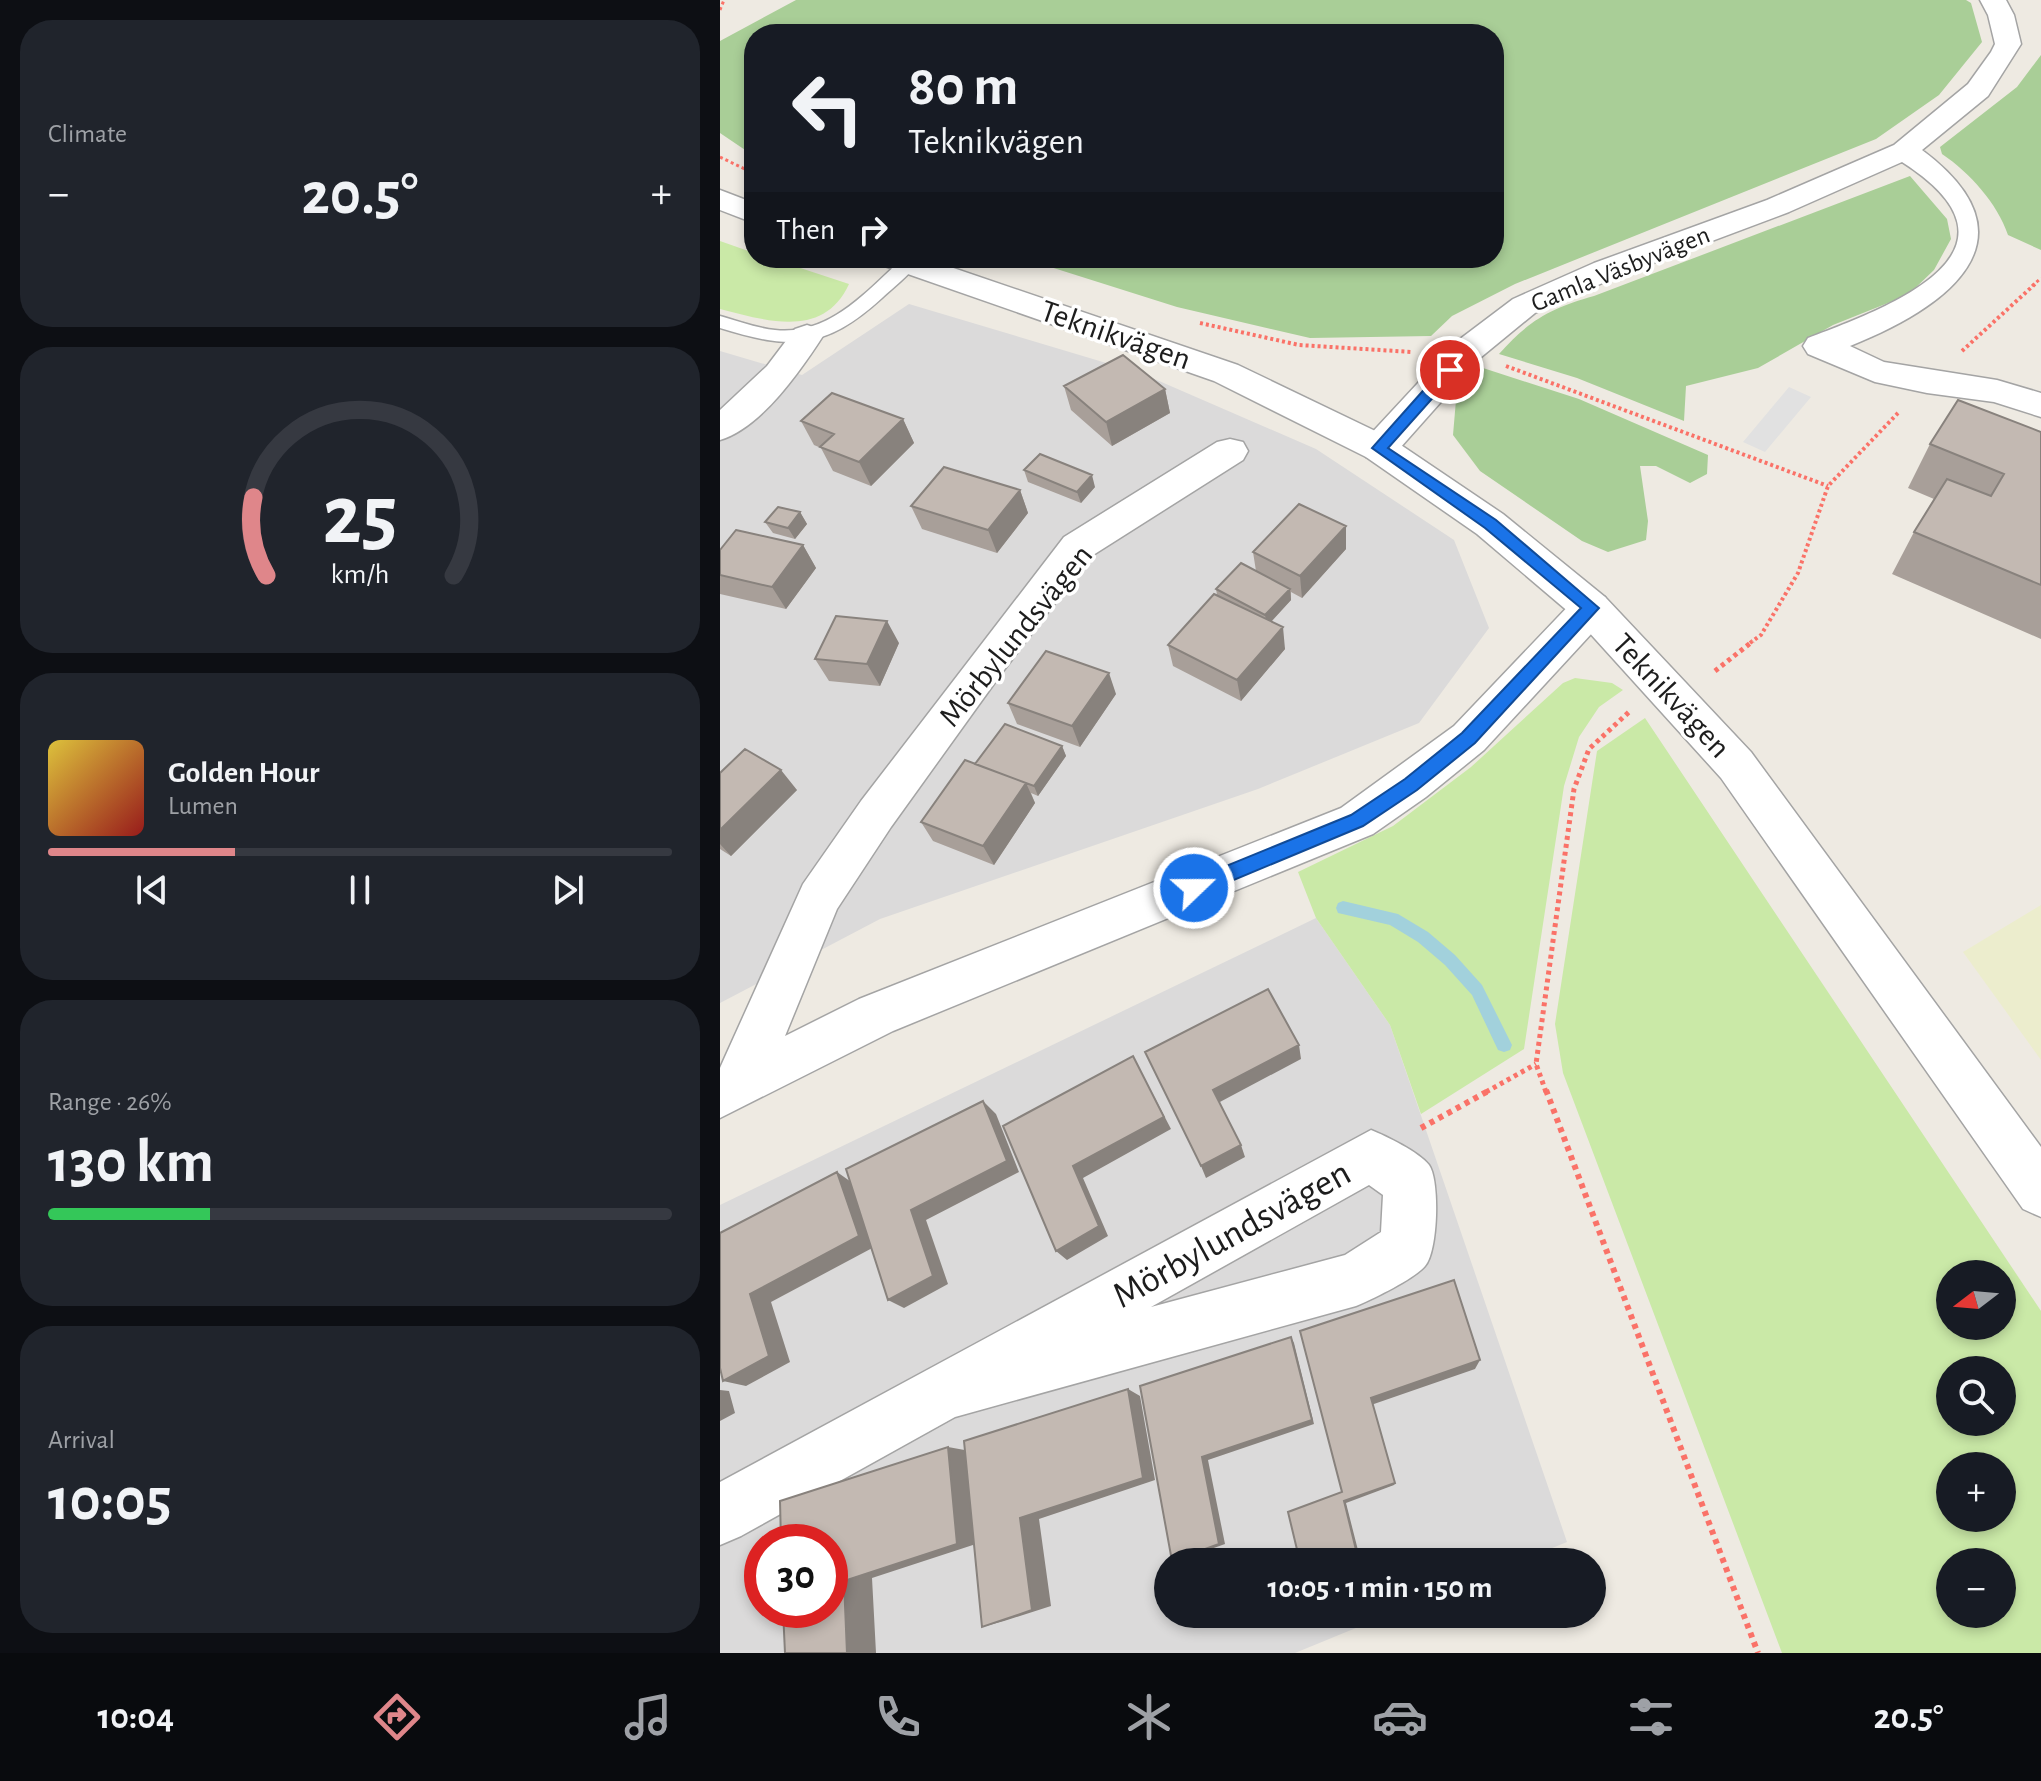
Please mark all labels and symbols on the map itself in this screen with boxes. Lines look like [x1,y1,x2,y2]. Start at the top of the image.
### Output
street label: Gamla Väsbyvägen [1527,221,1713,317]
street label: Teknikvägen [1037,294,1195,376]
pin [1416,336,1484,404]
street label: Mörbylundsvägen [933,539,1099,733]
street label: Teknikvägen [1606,628,1736,764]
position arrow [1152,846,1236,930]
street label: Mörbylundsvägen [1107,1154,1357,1316]
north arrow [1936,1260,2016,1340]
speed limit sign: 30 [744,1524,848,1628]

